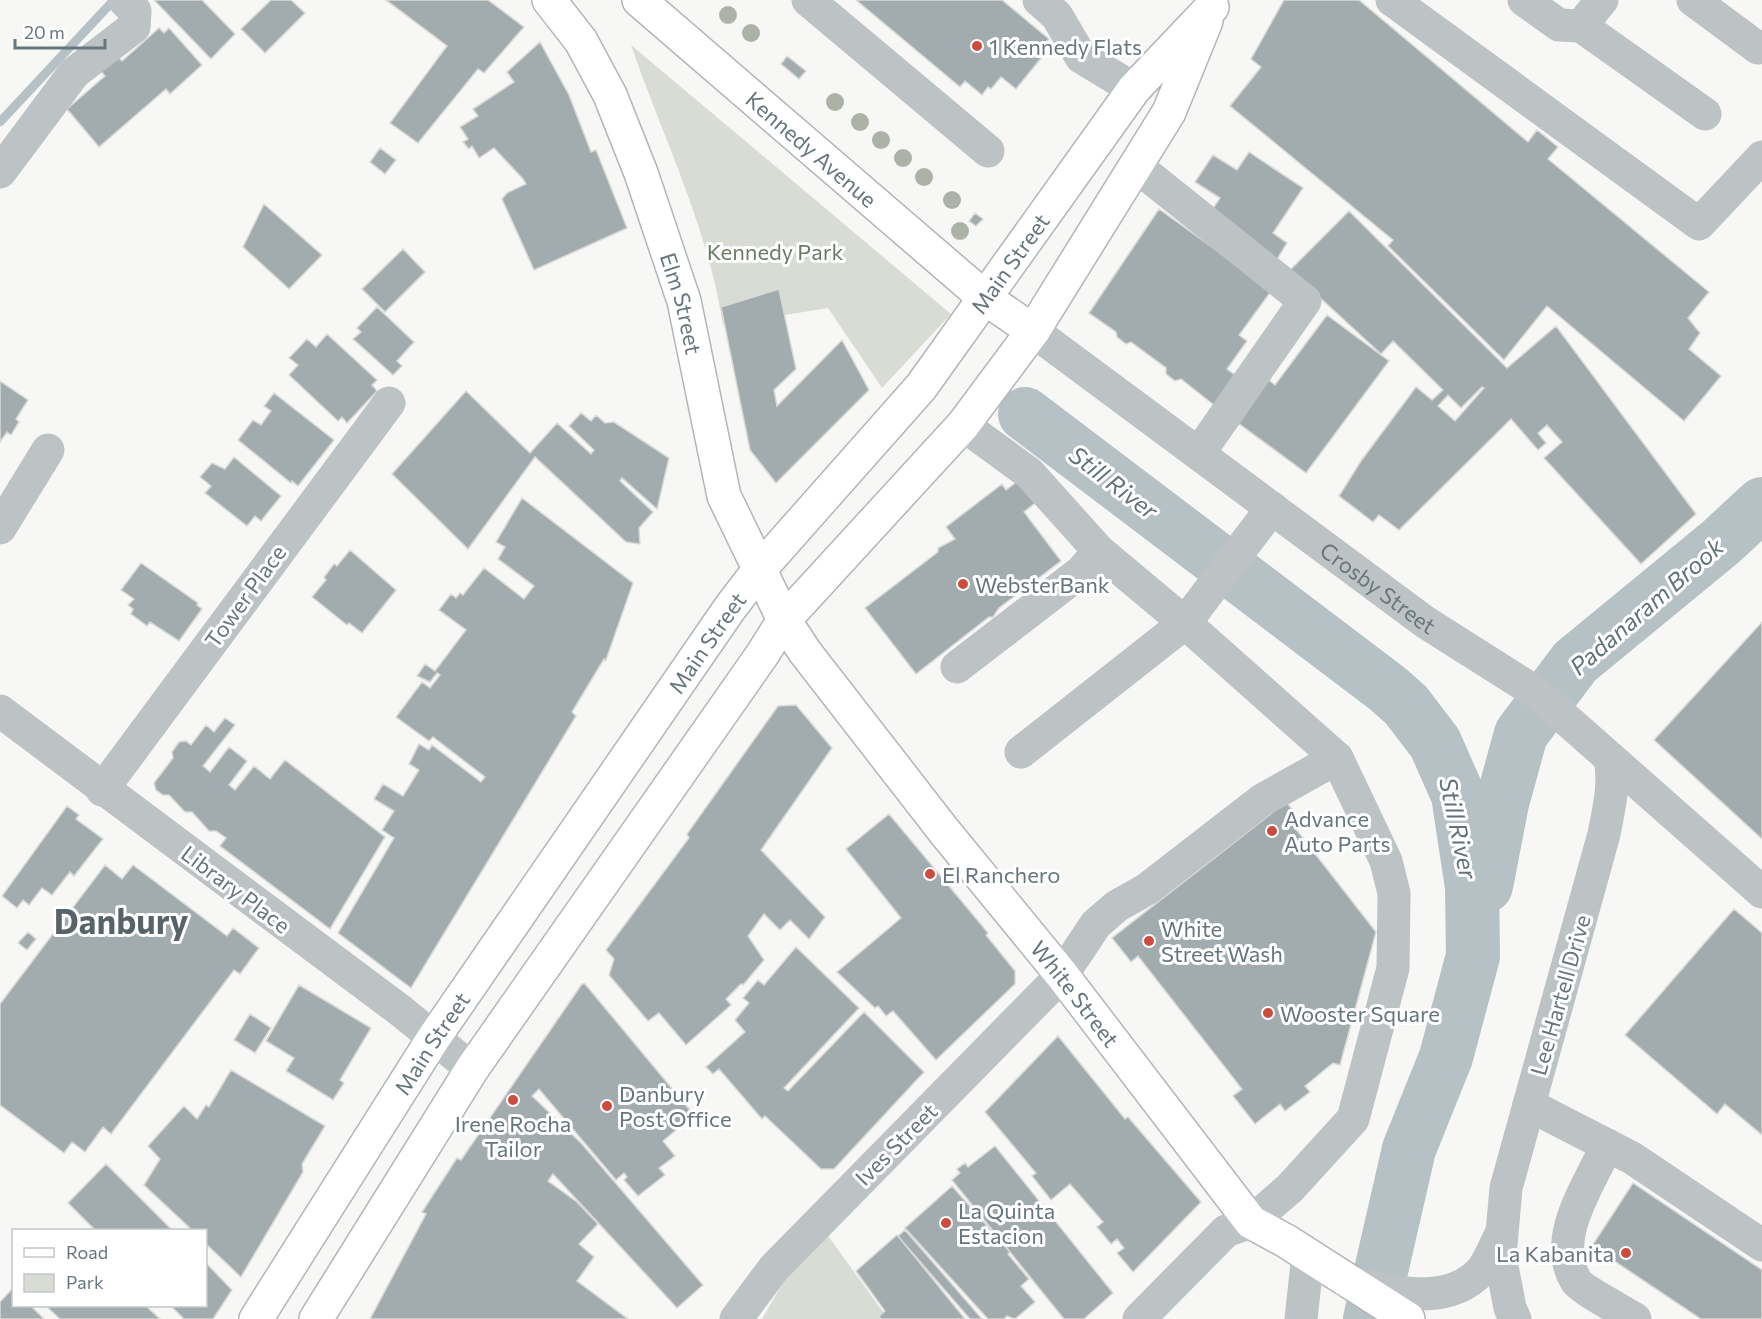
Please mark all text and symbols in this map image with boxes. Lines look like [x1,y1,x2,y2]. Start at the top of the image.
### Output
scale bar [15,12,105,50]
text: 20 m [24,21,65,43]
place label: 1 Kennedy Flats [989,33,1142,60]
marker: 1 Kennedy Flats [970,39,984,53]
street label: Kennedy Avenue [741,85,883,213]
street label: Main Street [964,208,1054,319]
park label: Kennedy Park [707,238,843,265]
street label: Elm Street [655,249,708,357]
water label: Still River [1064,439,1165,525]
water label: Padanaram Brook [1563,531,1730,681]
street label: Crosby Street [1315,536,1441,639]
street label: Tower Place [199,539,291,653]
place label: WebsterBank [975,571,1110,598]
marker: WebsterBank [956,577,970,591]
street label: Main Street [662,586,751,698]
water label: Still River [1434,775,1484,883]
place label: Advance Auto Parts [1284,805,1391,857]
marker: Advance Auto Parts [1265,824,1279,838]
street label: Library Place [176,839,296,939]
place label: El Ranchero [942,861,1060,888]
marker: El Ranchero [923,867,937,881]
district label: Danbury [54,899,189,941]
street label: Lee Hartell Drive [1524,912,1596,1078]
place label: White Street Wash [1161,915,1283,967]
marker: White Street Wash [1142,934,1156,948]
street label: White Street [1026,935,1125,1052]
street label: Main Street [388,987,475,1099]
place label: Wooster Square [1280,1000,1440,1027]
marker: Wooster Square [1261,1006,1275,1020]
place label: Danbury Post Office [619,1080,732,1132]
marker: Irene Rocha Tailor [506,1093,520,1107]
street label: Ives Street [849,1097,943,1191]
marker: Danbury Post Office [600,1099,614,1113]
place label: Irene Rocha Tailor [455,1110,571,1162]
place label: La Quinta Estacion [958,1197,1055,1249]
marker: La Quinta Estacion [939,1216,953,1230]
legend [12,1229,207,1307]
place label: La Kabanita [1496,1240,1614,1267]
text: Road [66,1241,108,1263]
marker: La Kabanita [1619,1246,1633,1260]
text: Park [66,1271,104,1293]

